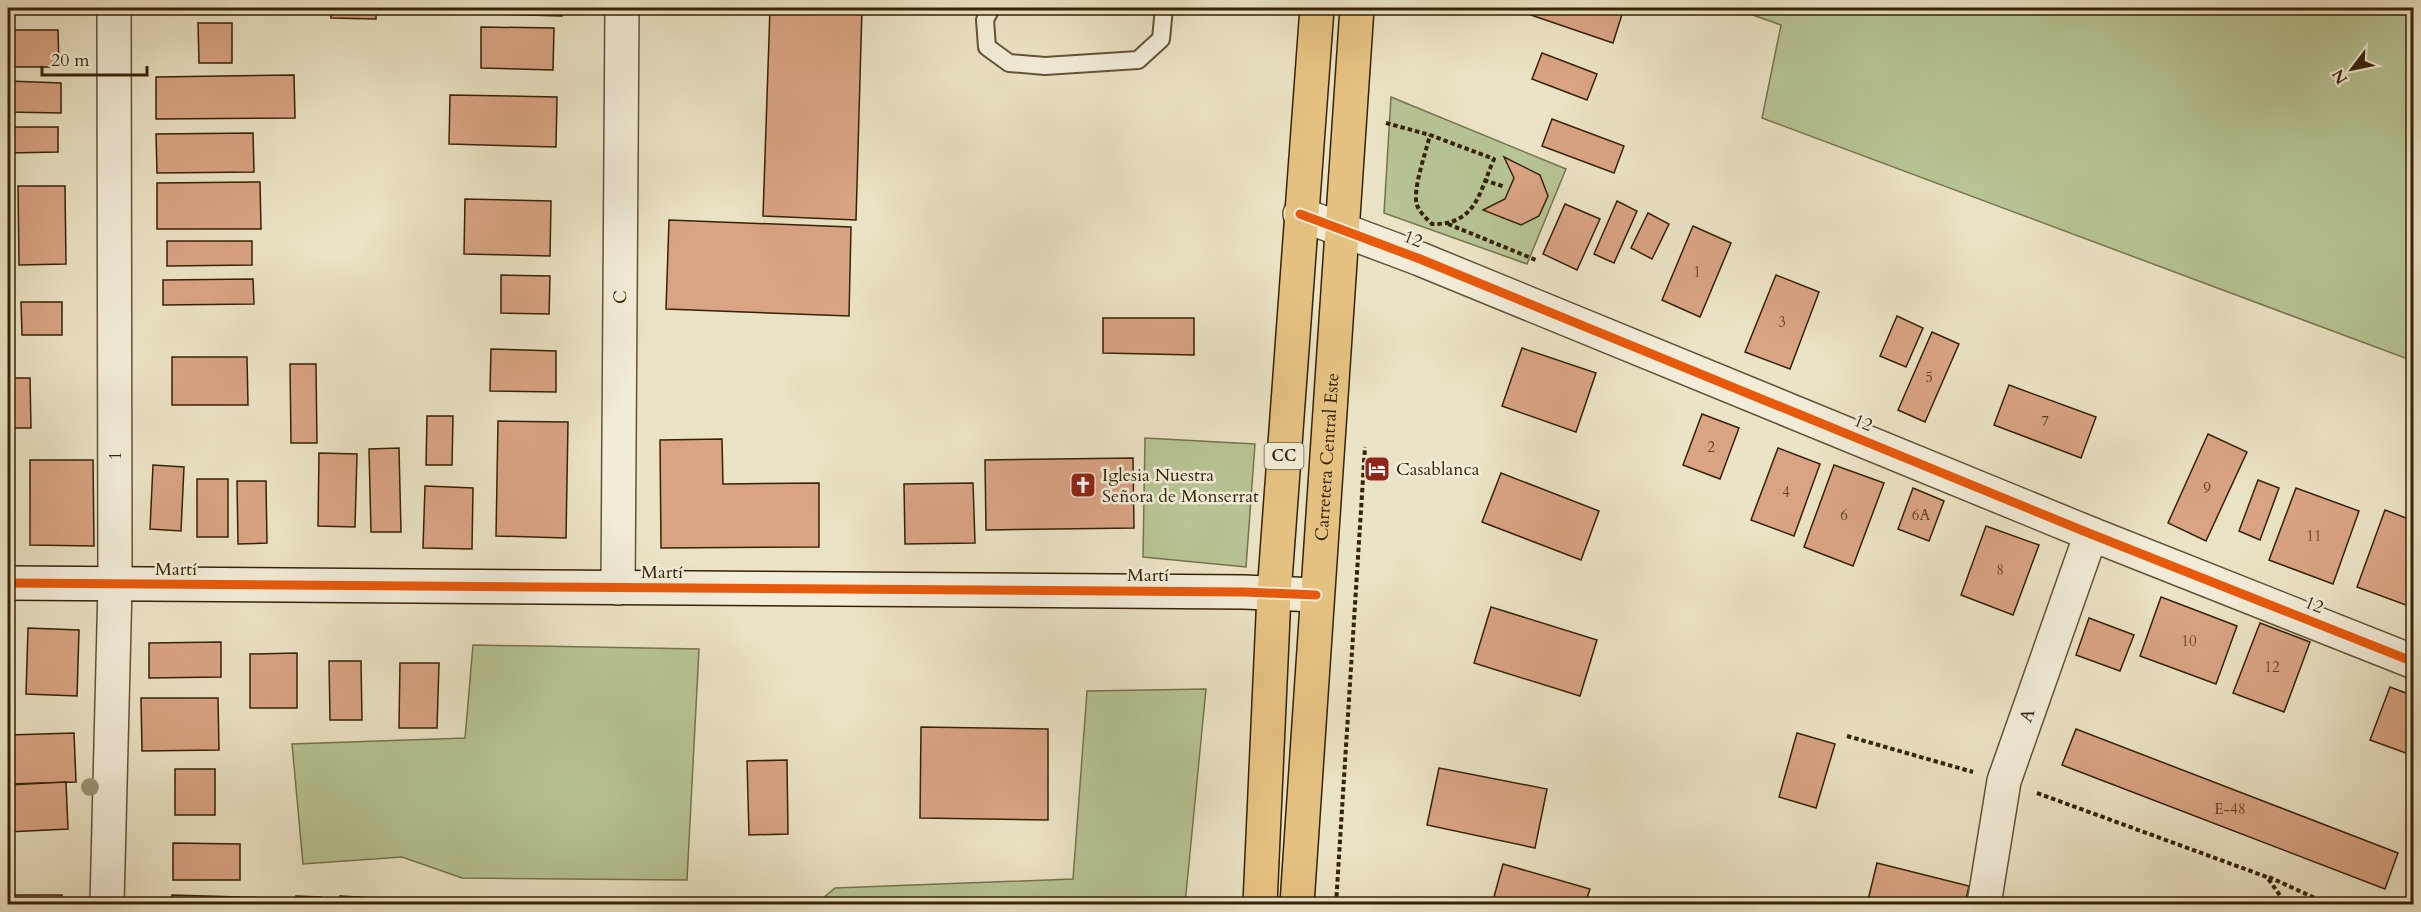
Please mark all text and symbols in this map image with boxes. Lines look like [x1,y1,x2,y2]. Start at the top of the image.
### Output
scale bar [42,39,147,77]
north arrow [2322,39,2382,99]
text: 20 m [51,48,90,73]
text: N [2327,65,2353,88]
street label: 12 [1400,224,1426,254]
house number: 1 [1693,262,1701,282]
street label: C [607,290,633,304]
house number: 3 [1778,312,1786,332]
house number: 5 [1925,367,1933,387]
street label: Carretera Central Este [1309,372,1345,542]
street label: 12 [1850,408,1876,438]
house number: 7 [2041,411,2049,431]
house number: 2 [1707,437,1715,457]
road number: CC [1264,443,1304,469]
street label: 1 [103,451,128,461]
hotel icon: Casablanca [1362,454,1392,484]
place label: Casablanca [1396,457,1480,482]
place label: Iglesia Nuestra Señora de Monserrat [1102,463,1259,509]
church icon: Iglesia Nuestra Señora de Monserrat [1068,470,1098,500]
house number: 9 [2203,478,2211,498]
house number: 4 [1782,482,1790,502]
house number: 6 [1840,505,1848,525]
house number: 6A [1912,505,1931,525]
house number: 11 [2306,526,2322,546]
street label: Martí [155,557,197,582]
street label: Martí [641,560,683,585]
house number: 8 [1996,560,2004,580]
street label: Martí [1127,563,1169,588]
street label: 12 [2301,590,2327,620]
house number: 10 [2181,631,2197,651]
house number: 12 [2264,657,2280,677]
street label: A [2013,705,2041,726]
house number: E-48 [2214,799,2246,819]

